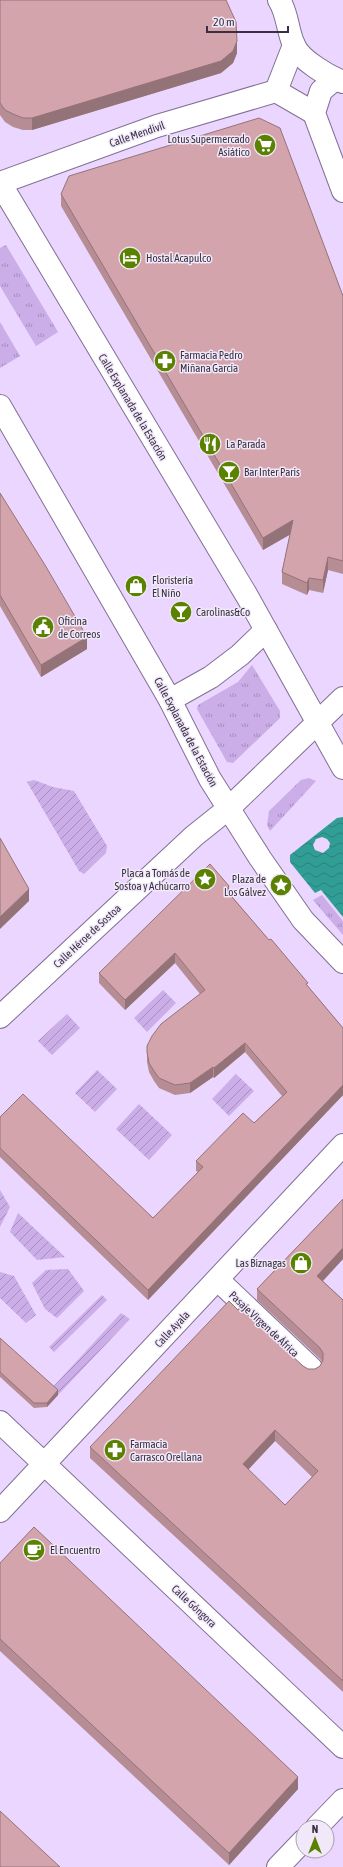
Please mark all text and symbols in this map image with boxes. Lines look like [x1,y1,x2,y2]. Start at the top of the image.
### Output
scale bar [207,8,288,34]
text: 20 m [213,15,235,29]
street label: Calle Mendívil [108,119,166,149]
supermarket icon: Lotus Supermercado Asiático [252,132,278,158]
place label: Lotus Supermercado Asiático [168,133,250,158]
hotel icon: Hostal Acapulco [117,245,143,271]
place label: Hostal Acapulco [146,252,211,264]
pharmacy icon: Farmacia Pedro Miñana García [152,348,178,374]
place label: Farmacia Pedro Miñana García [180,349,243,374]
street label: Calle Explanada de la Estación [96,352,170,462]
restaurant icon: La Parada [197,431,223,457]
place label: La Parada [226,438,266,450]
bar icon: Bar Inter Paris [216,459,242,485]
place label: Bar Inter Paris [244,466,300,478]
shop icon: Floristería El Niño [123,573,149,599]
place label: Floristería El Niño [152,574,193,599]
bar icon: Carolinas&Co [168,599,194,625]
place label: Carolinas&Co [196,606,250,618]
public building icon: Oficina de Correos [30,614,56,640]
place label: Oficina de Correos [58,615,100,640]
street label: Calle Explanada de la Estación [152,675,220,789]
place icon: Placa a Tomás de Sostoa y Achúcarro [192,866,218,892]
place label: Placa a Tomás de Sostoa y Achúcarro [114,867,190,892]
place icon: Plaza de Los Gálvez [268,872,294,898]
place label: Plaza de Los Gálvez [224,873,266,898]
street label: Calle Héroe de Sostoa [51,902,123,970]
shop icon: Las Biznagas [288,1250,314,1276]
place label: Las Biznagas [236,1257,286,1269]
street label: Pasaje Virgen de África [227,1289,301,1359]
street label: Calle Ayala [152,1308,192,1350]
pharmacy icon: Farmacia Carrasco Orellana [102,1437,128,1463]
place label: Farmacia Carrasco Orellana [130,1438,202,1463]
cafe icon: El Encuentro [21,1537,47,1563]
place label: El Encuentro [50,1544,100,1556]
street label: Calle Góngora [169,1582,219,1630]
north arrow [295,1819,335,1859]
text: N [312,1823,318,1835]

